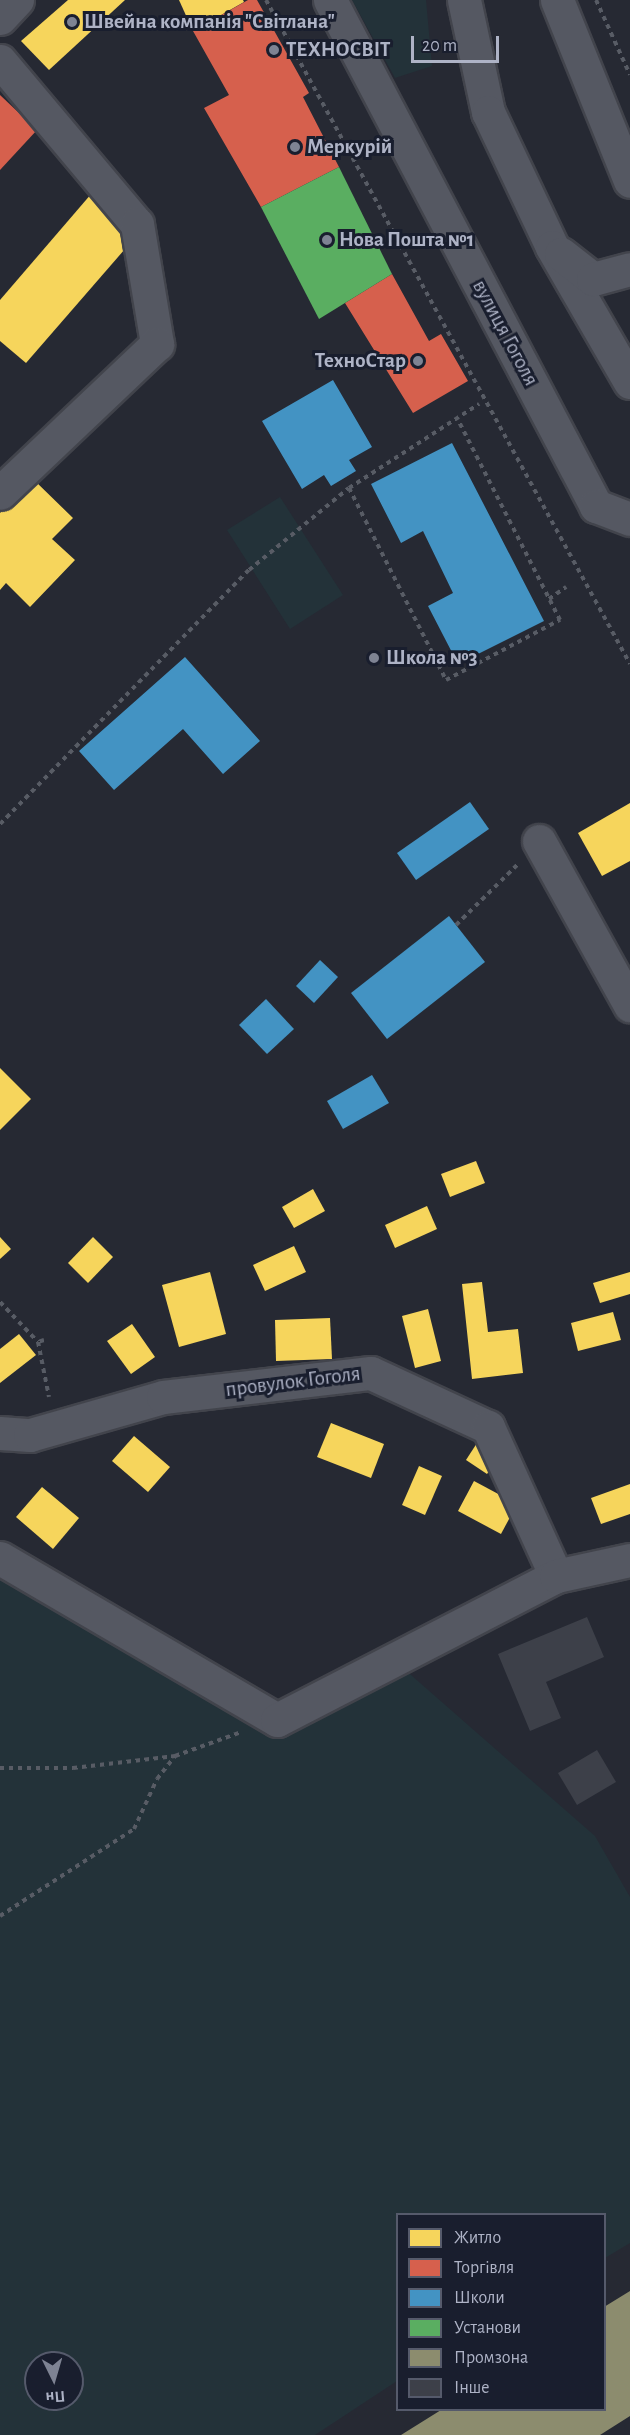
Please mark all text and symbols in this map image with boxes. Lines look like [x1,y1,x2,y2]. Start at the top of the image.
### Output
place label: Швейна компанія "Світлана" [84,9,335,35]
marker: Швейна компанія "Світлана" [65,15,79,29]
scale bar [414,24,502,62]
place label: ТЕХНОСВІТ [286,37,390,63]
text: 20 m [422,37,457,55]
marker: ТЕХНОСВІТ [267,43,281,57]
place label: Меркурій [307,134,392,160]
marker: Меркурій [288,140,302,154]
place label: Нова Пошта №1 [339,227,474,253]
marker: Нова Пошта №1 [320,233,334,247]
street label: вулиця Гоголя [467,276,543,390]
place label: ТехноСтар [315,348,406,374]
marker: ТехноСтар [411,354,425,368]
place label: Школа №3 [386,645,478,671]
marker: Школа №3 [367,651,381,665]
street label: провулок Гоголя [224,1361,362,1403]
legend [396,2213,606,2411]
text: Житло [454,2229,501,2247]
text: Торгівля [454,2259,514,2277]
text: Школи [454,2289,505,2307]
text: Установи [454,2319,521,2337]
text: Промзона [454,2349,528,2367]
north arrow [24,2351,84,2411]
text: Інше [454,2379,490,2397]
text: Пн [45,2388,66,2406]

